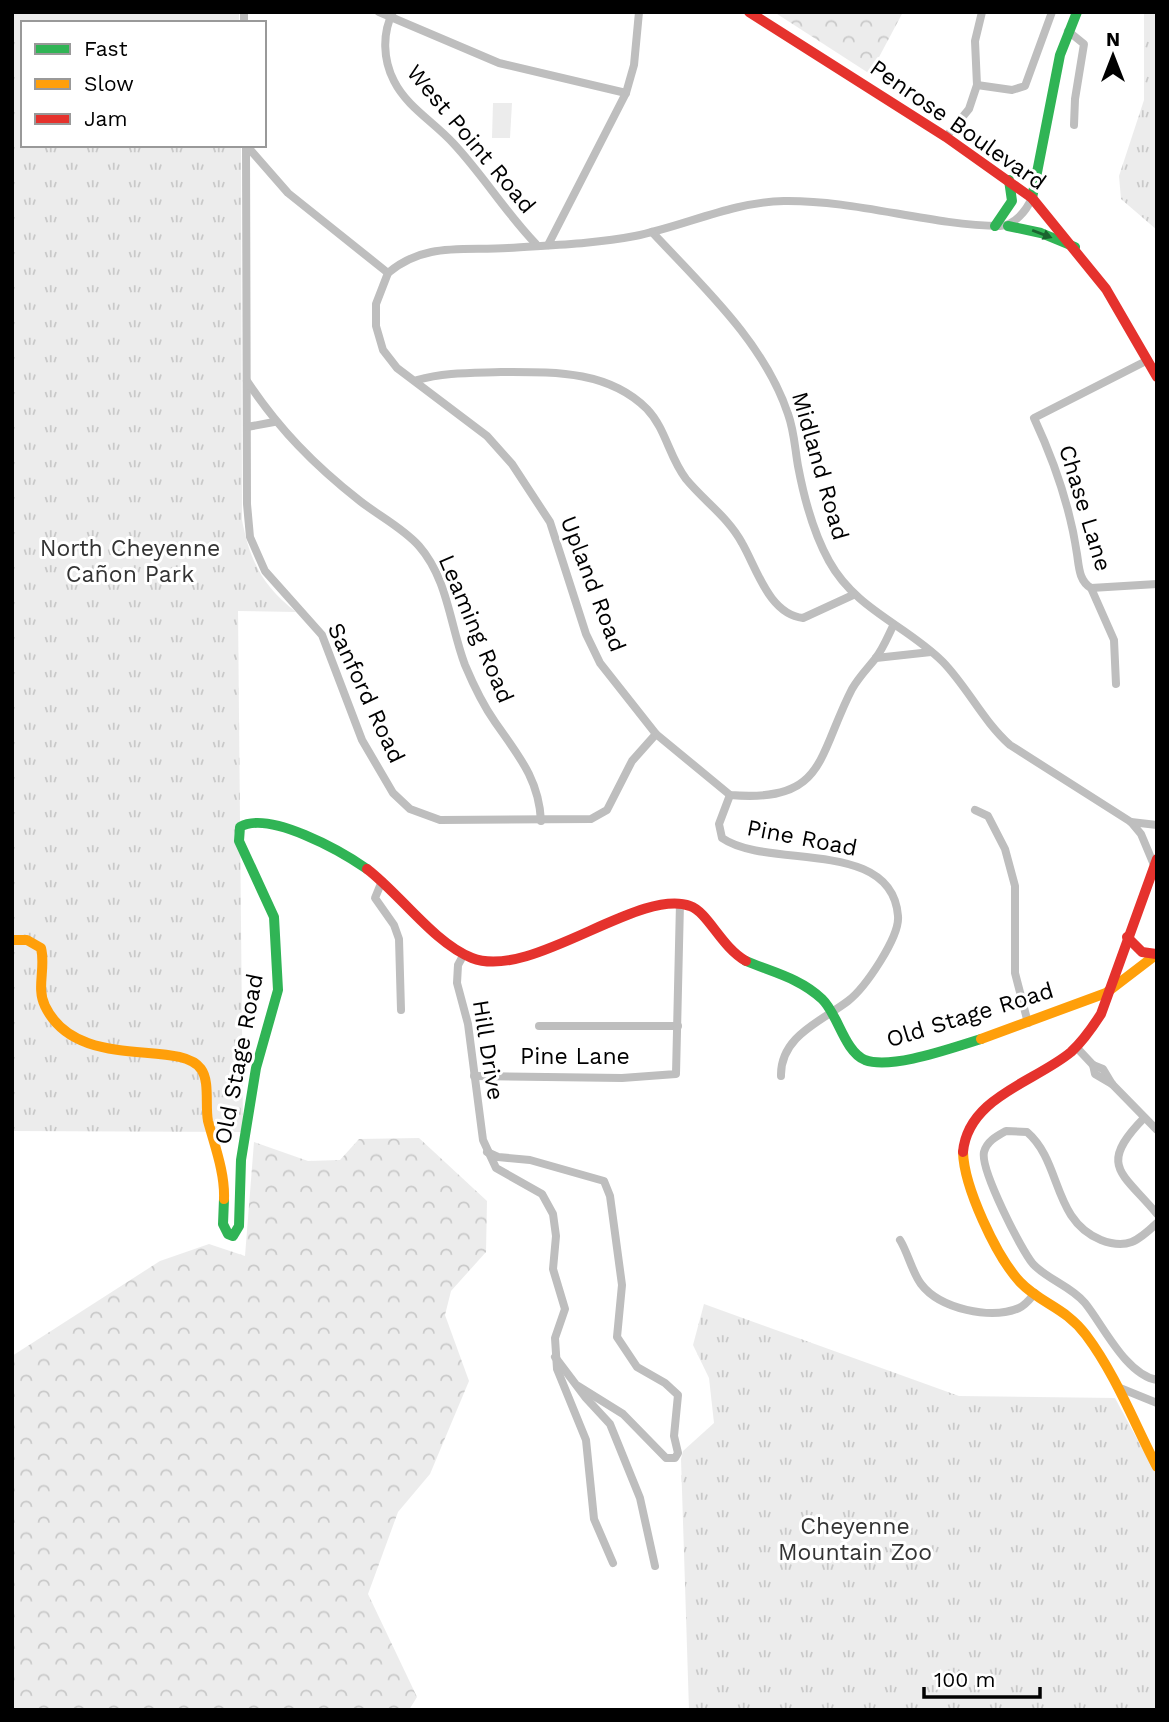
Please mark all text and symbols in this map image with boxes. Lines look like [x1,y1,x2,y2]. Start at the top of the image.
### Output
legend [21,21,266,147]
north arrow [1078,21,1148,91]
text: N [1106,28,1120,51]
text: Fast [84,36,128,61]
street label: Penrose Boulevard [865,54,1051,196]
street label: West Point Road [401,59,541,219]
text: Slow [84,71,134,96]
text: Jam [84,106,127,131]
one-way arrow [1031,229,1052,240]
street label: Midland Road [786,389,854,543]
street label: Chase Lane [1053,442,1117,574]
street label: Upland Road [555,512,631,656]
park label: North Cheyenne Cañon Park [40,535,220,588]
street label: Leaming Road [433,551,519,707]
street label: Sanford Road [322,619,410,767]
street label: Pine Road [745,814,859,862]
street label: Old Stage Road [209,971,269,1147]
street label: Old Stage Road [883,977,1057,1053]
street label: Hill Drive [467,998,509,1102]
street label: Pine Lane [520,1043,630,1070]
park label: Cheyenne Mountain Zoo [778,1513,932,1566]
scale bar [924,1656,1040,1700]
text: 100 m [934,1667,996,1692]

